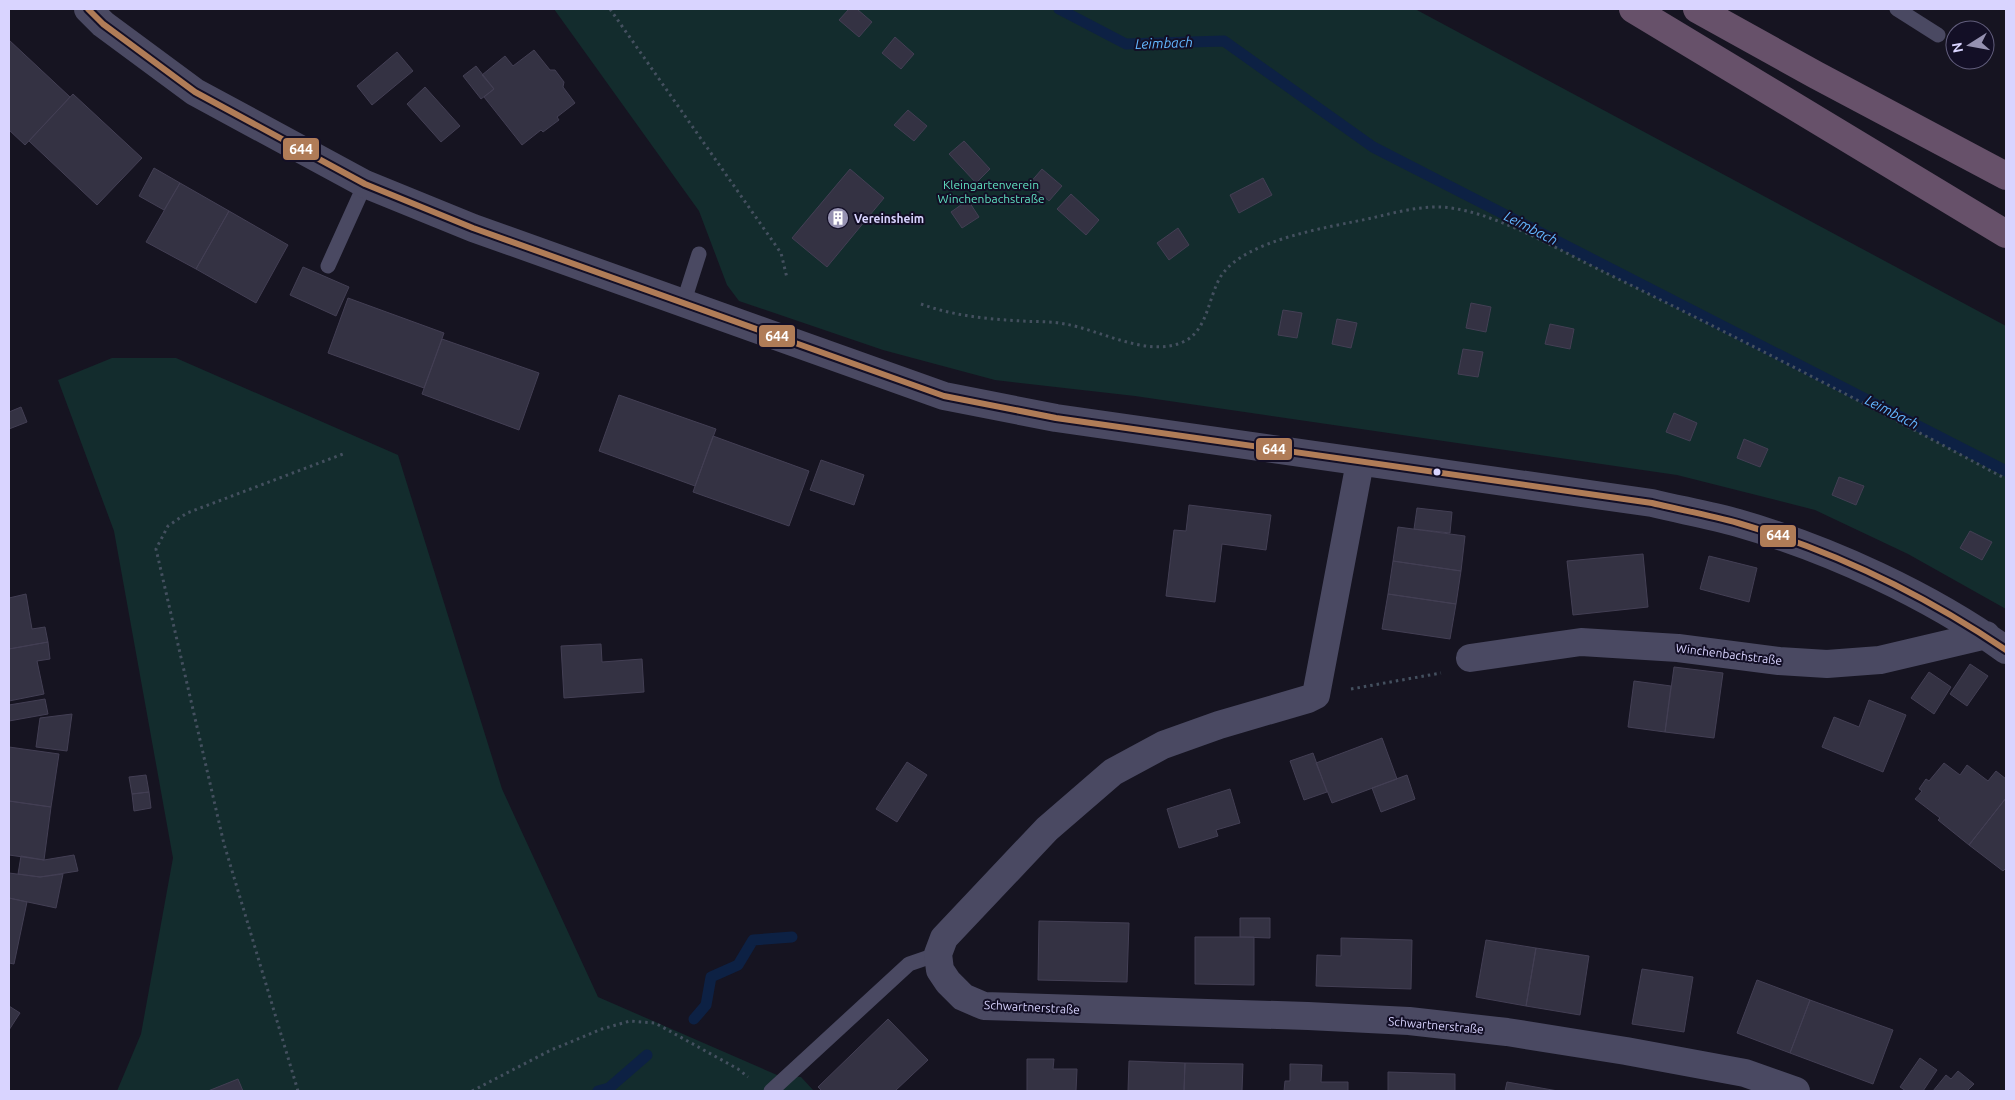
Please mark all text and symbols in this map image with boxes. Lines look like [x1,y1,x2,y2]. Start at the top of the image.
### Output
north arrow [1945,20,1995,70]
water label: Leimbach [1135,34,1193,52]
text: N [1948,41,1966,54]
line badge: 644 [282,137,320,161]
text: 644 [289,141,313,157]
park label: Kleingartenverein Winchenbachstraße [937,178,1045,205]
building icon: Vereinsheim [826,206,850,230]
water label: Leimbach [1502,208,1560,248]
place label: Vereinsheim [854,212,924,225]
line badge: 644 [758,324,796,348]
text: 644 [765,328,789,344]
water label: Leimbach [1863,392,1921,432]
line badge: 644 [1255,437,1293,461]
text: 644 [1262,441,1286,457]
unlabelled marker [1432,467,1442,477]
line badge: 644 [1759,524,1797,548]
text: 644 [1766,527,1790,543]
street label: Winchenbachstraße [1675,641,1783,667]
street label: Schwartnerstraße [984,998,1080,1016]
street label: Schwartnerstraße [1388,1014,1484,1036]

